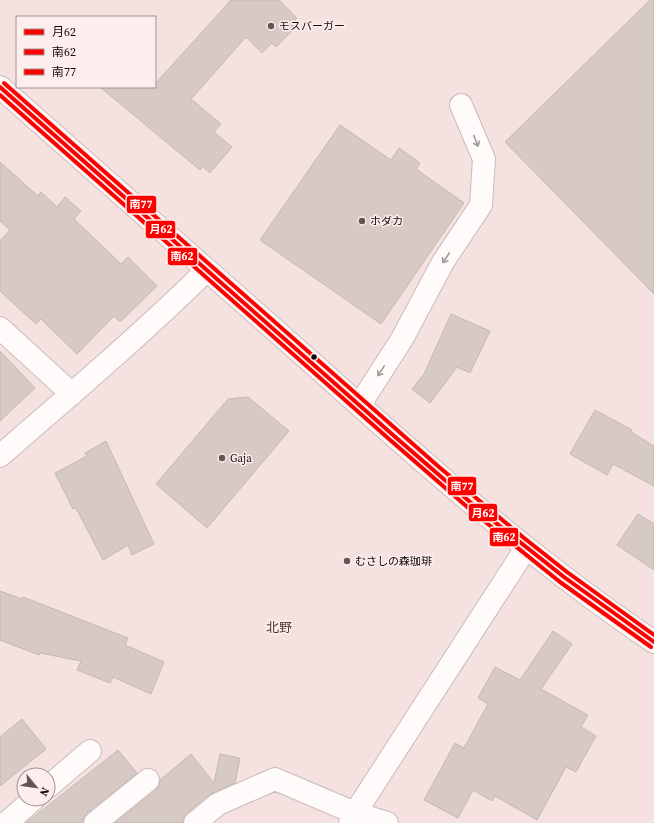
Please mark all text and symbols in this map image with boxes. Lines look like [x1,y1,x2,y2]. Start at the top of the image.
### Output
legend [16,16,156,88]
place label: モスバーガー [279,19,345,34]
marker: モスバーガー [266,21,276,31]
text: 月62 [52,24,76,40]
text: 南62 [52,44,76,60]
text: 南77 [52,64,76,80]
one-way arrow [473,134,481,146]
line badge: 南77 [126,195,157,214]
text: 南77 [130,197,152,212]
place label: ホダカ [370,214,403,229]
marker: ホダカ [357,216,367,226]
line badge: 月62 [145,220,176,239]
text: 月62 [150,222,172,237]
line badge: 南62 [167,247,198,266]
text: 南62 [171,249,193,264]
one-way arrow [441,253,450,264]
unlabelled marker [309,352,319,362]
one-way arrow [377,365,385,376]
place label: Gaja [230,451,252,466]
marker: Gaja [217,453,227,463]
line badge: 南77 [447,476,477,496]
text: 南77 [451,479,473,494]
line badge: 月62 [468,503,498,522]
text: 月62 [472,506,494,521]
line badge: 南62 [489,527,519,547]
text: 南62 [493,530,515,545]
place label: むさしの森珈琲 [355,554,432,569]
marker: むさしの森珈琲 [342,556,352,566]
district label: 北野 [266,619,292,636]
north arrow [16,767,56,807]
text: N [36,784,53,799]

